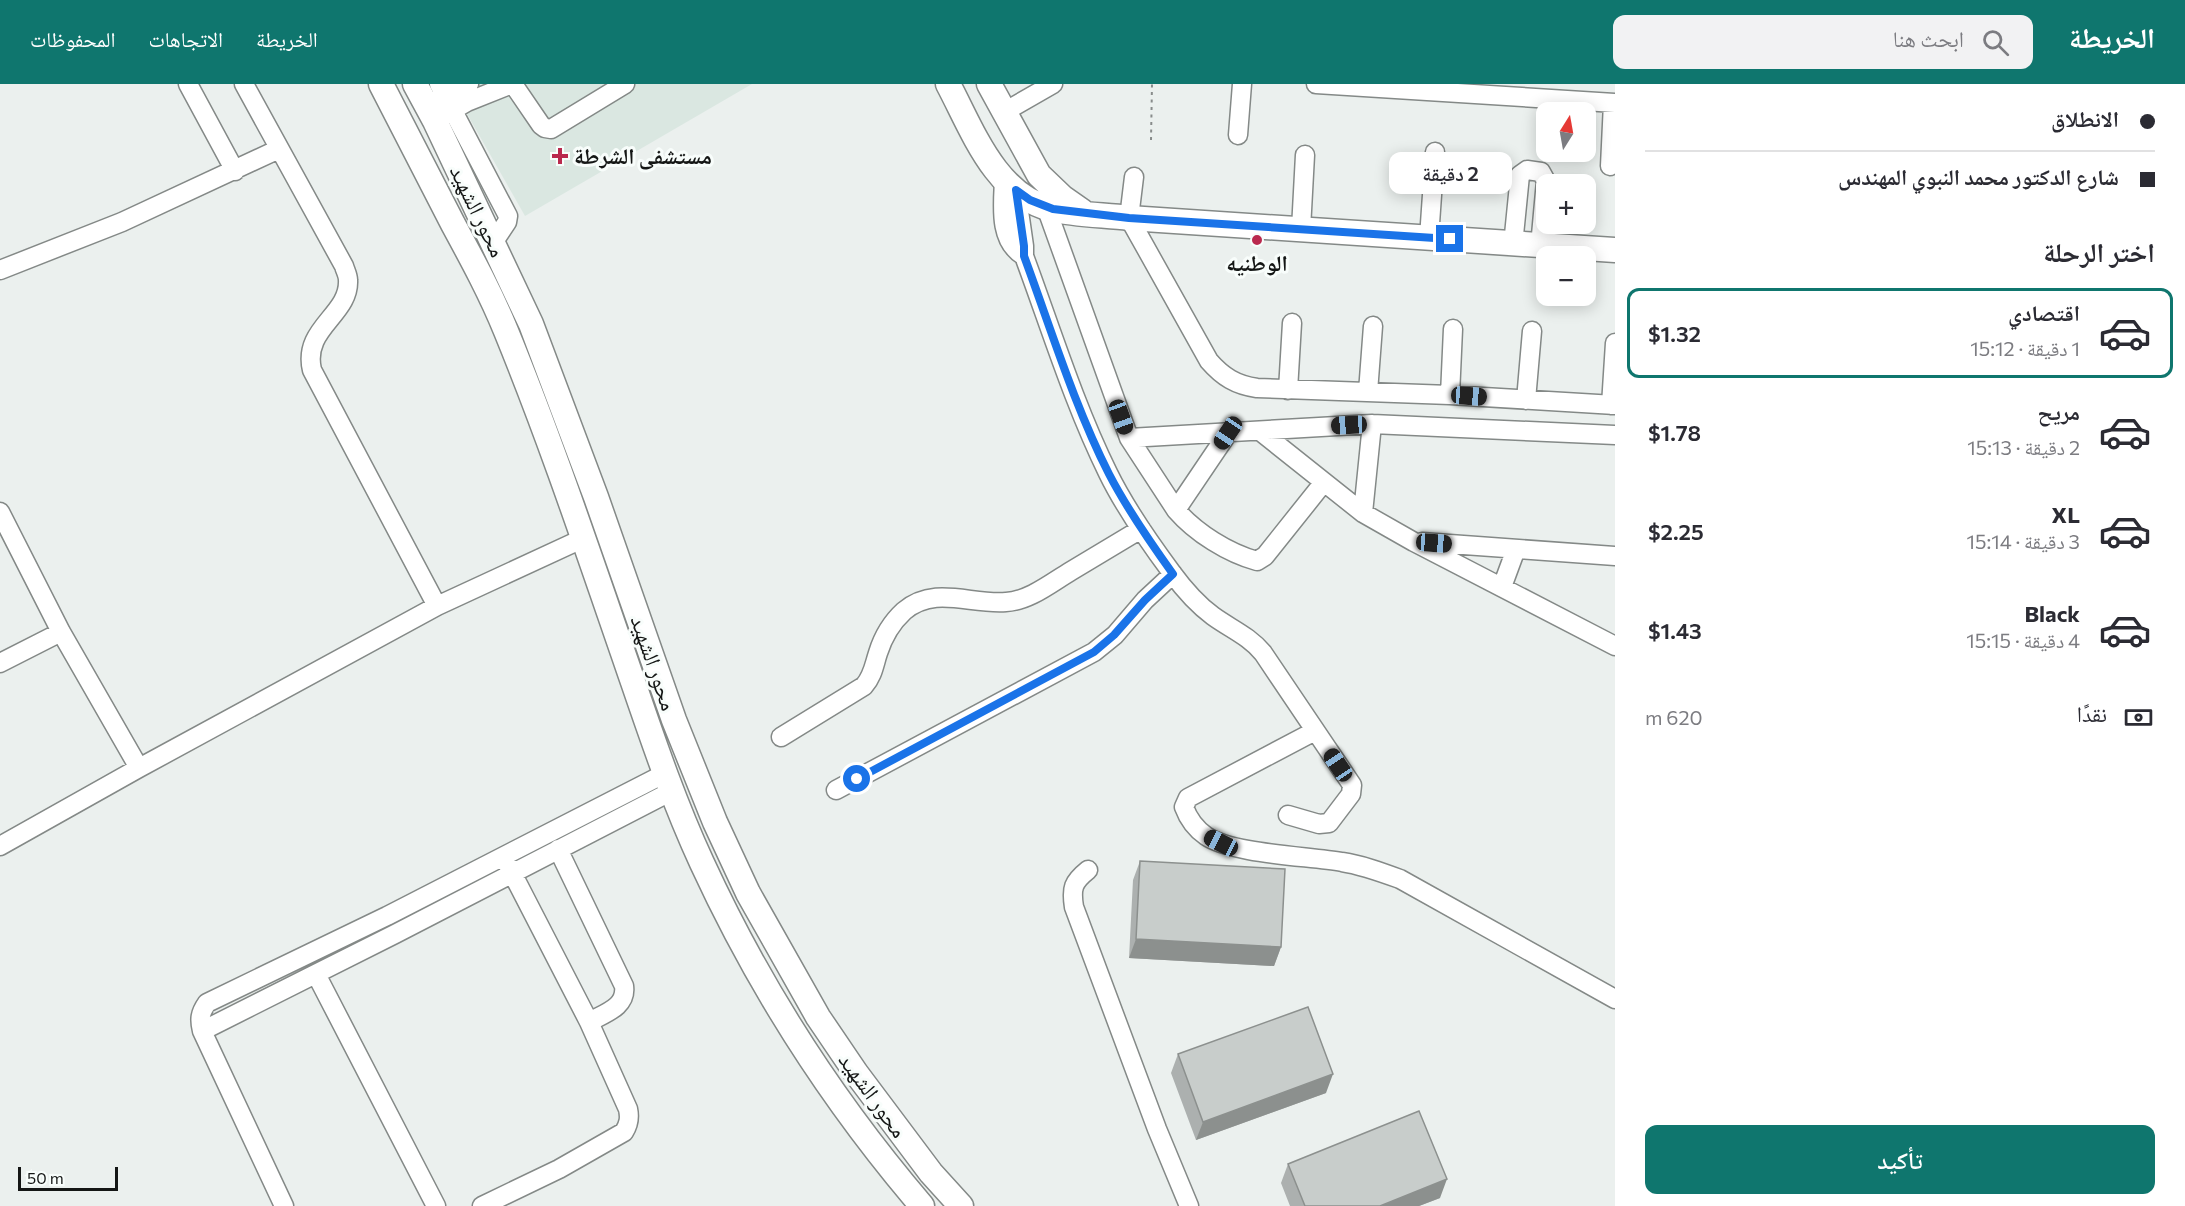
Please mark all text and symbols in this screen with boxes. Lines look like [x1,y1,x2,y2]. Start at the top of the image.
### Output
search box [1613,15,2033,69]
text: الخريطة [2069,20,2155,54]
text: ابحث هنا [1893,25,1964,52]
text: المحفوظات [30,26,115,51]
text: الاتجاهات [148,26,223,51]
text: الخريطة [256,26,318,51]
icon: search [1979,26,2012,59]
north arrow [1536,102,1596,162]
map controls [1536,102,1596,306]
text: الانطلاق [2051,105,2119,132]
place label: مستشفى الشرطة [574,142,712,170]
marker: مستشفى الشرطة [551,147,569,165]
callout: 2 دقيقة [1388,152,1512,194]
street label: محور الشهيد [445,160,512,261]
text: 2 دقيقة [1422,161,1479,185]
text: شارع الدكتور محمد النبوي المهندس [1838,163,2119,190]
button: + [1536,174,1596,234]
route end [1436,225,1463,252]
marker: الوطنيه [1250,233,1264,247]
text: اختر الرحلة [2043,235,2155,268]
button: − [1536,246,1596,306]
place label: الوطنيه [1226,249,1288,276]
text: اقتصادي [2008,299,2080,326]
icon: car [2098,306,2152,360]
text: $1.32 [1648,320,1701,347]
text: 1 دقيقة · 15:12 [1970,336,2080,360]
car [1450,386,1488,406]
car [1106,397,1136,437]
text: مريح [2037,398,2080,425]
icon: car [2098,405,2152,459]
car [1210,413,1246,453]
car [1331,415,1367,435]
text: $1.78 [1648,419,1701,446]
text: 2 دقيقة · 15:13 [1967,435,2080,459]
text: XL [2052,501,2080,528]
icon: car [2098,504,2152,558]
text: $2.25 [1648,518,1704,545]
text: 3 دقيقة · 15:14 [1966,529,2080,553]
car [1415,533,1453,553]
text: Black [2025,600,2080,627]
icon: car [2098,603,2152,657]
street label: محور الشهيد [626,612,683,714]
text: $1.43 [1648,617,1702,644]
text: 4 دقيقة · 15:15 [1966,628,2080,652]
text: نقدًا [2077,700,2107,727]
icon: cash [2122,701,2155,734]
text: 620 m [1645,705,1702,729]
car [1320,745,1356,785]
route start [843,765,870,792]
car [1201,827,1241,859]
street label: محور الشهيد [833,1047,913,1143]
button: تأكيد [1645,1125,2155,1194]
scale bar [18,1164,118,1192]
text: 50 m [27,1168,64,1187]

